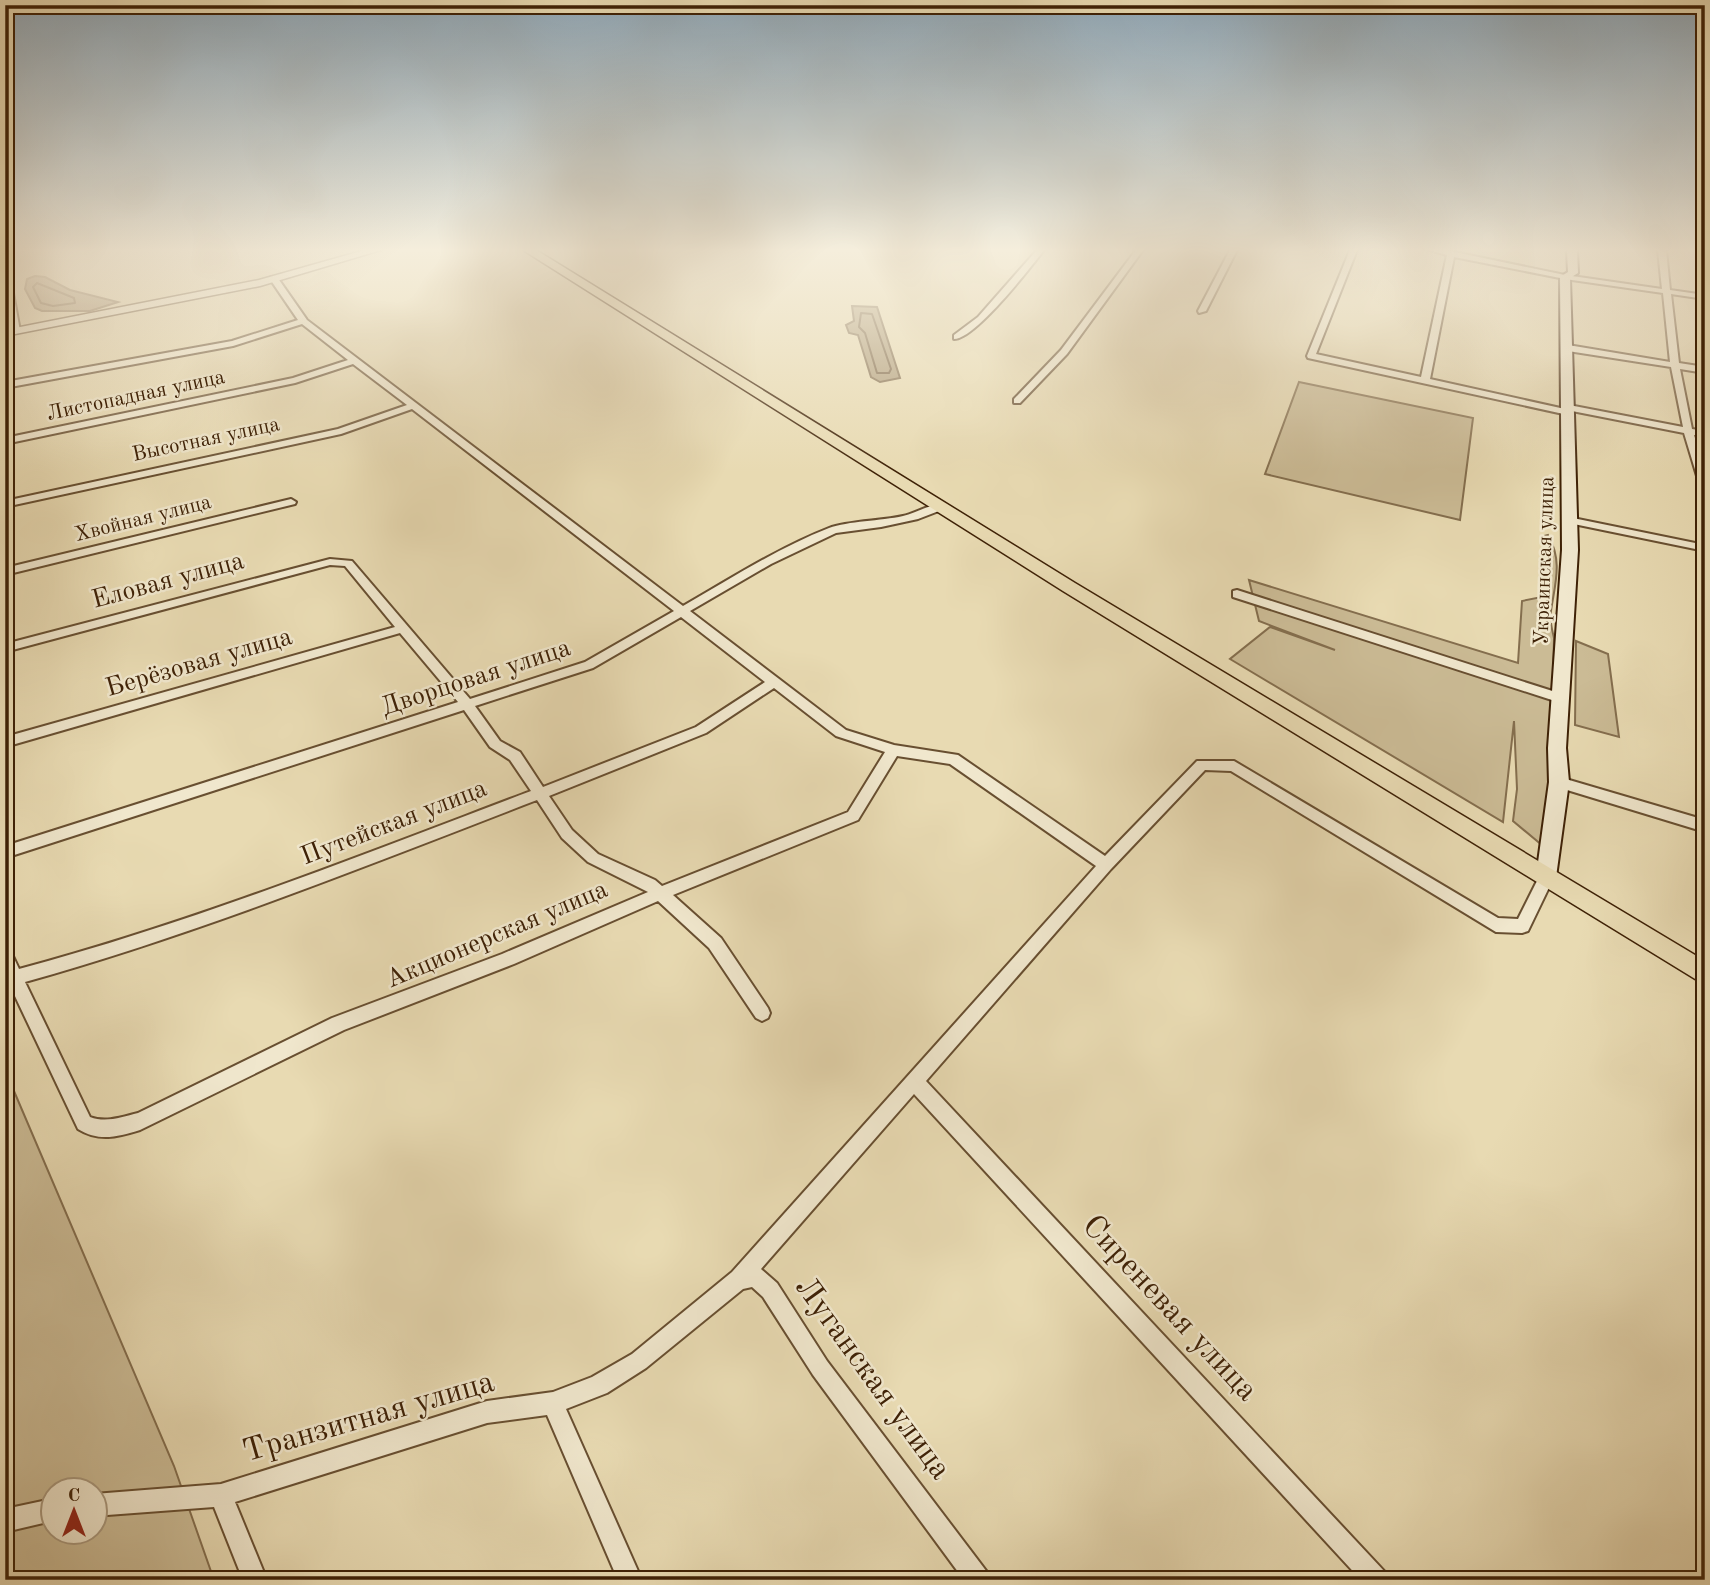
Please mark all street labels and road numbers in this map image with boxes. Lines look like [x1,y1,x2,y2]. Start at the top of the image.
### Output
street label: Листопадная улица [45,367,227,425]
street label: Высотная улица [130,414,282,466]
street label: Украинская улица [1532,476,1558,646]
street label: Хвойная улица [73,492,213,546]
street label: Еловая улица [89,548,247,614]
street label: Берёзовая улица [103,624,295,702]
street label: Дворцовая улица [378,635,574,721]
street label: Путейская улица [297,776,491,870]
street label: Акционерская улица [382,876,612,994]
street label: Сиреневая улица [1075,1210,1263,1408]
street label: Луганская улица [788,1272,956,1486]
street label: Транзитная улица [240,1367,498,1469]

